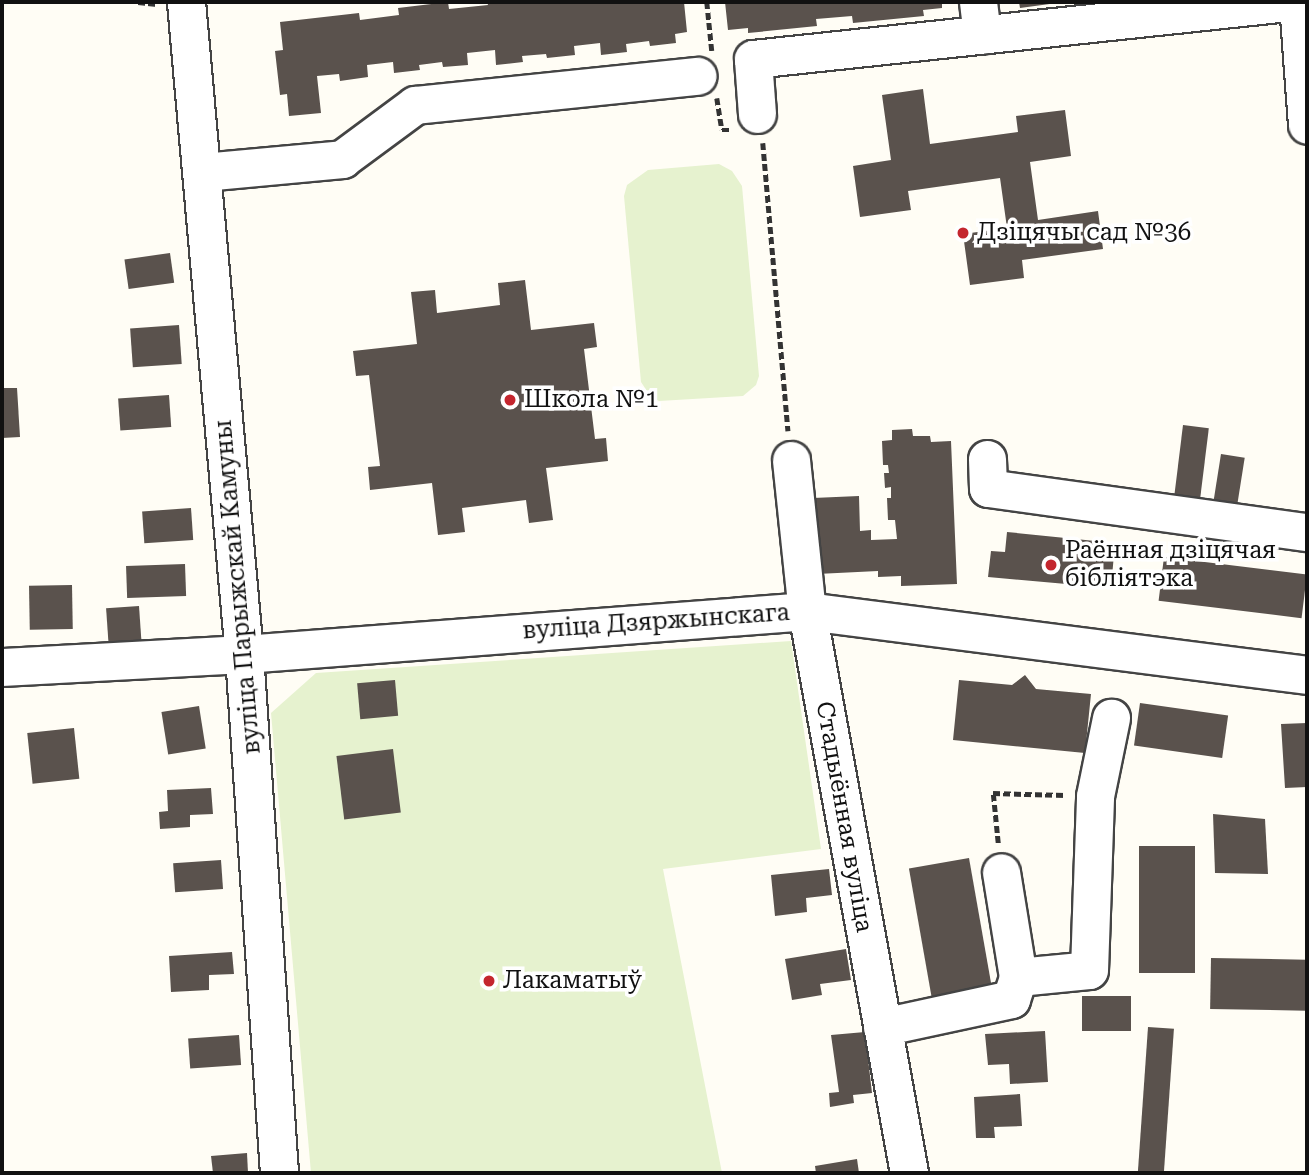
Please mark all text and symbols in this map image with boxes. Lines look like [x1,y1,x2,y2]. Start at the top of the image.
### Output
place label: Дзіцячы сад №36 [977,219,1191,247]
marker: Дзіцячы сад №36 [955,225,971,241]
place label: Школа №1 [524,386,659,414]
marker: Школа №1 [502,392,518,408]
street label: вуліца Парыжскай Камуны [209,419,267,755]
place label: Раённая дзіцячая бібліятэка [1065,537,1276,593]
marker: Раённая дзіцячая бібліятэка [1043,557,1059,573]
street label: вуліца Дзяржынскага [521,598,791,646]
street label: Стадыённая вуліца [810,699,878,935]
place label: Лакаматыў [503,967,642,995]
marker: Лакаматыў [481,973,497,989]

